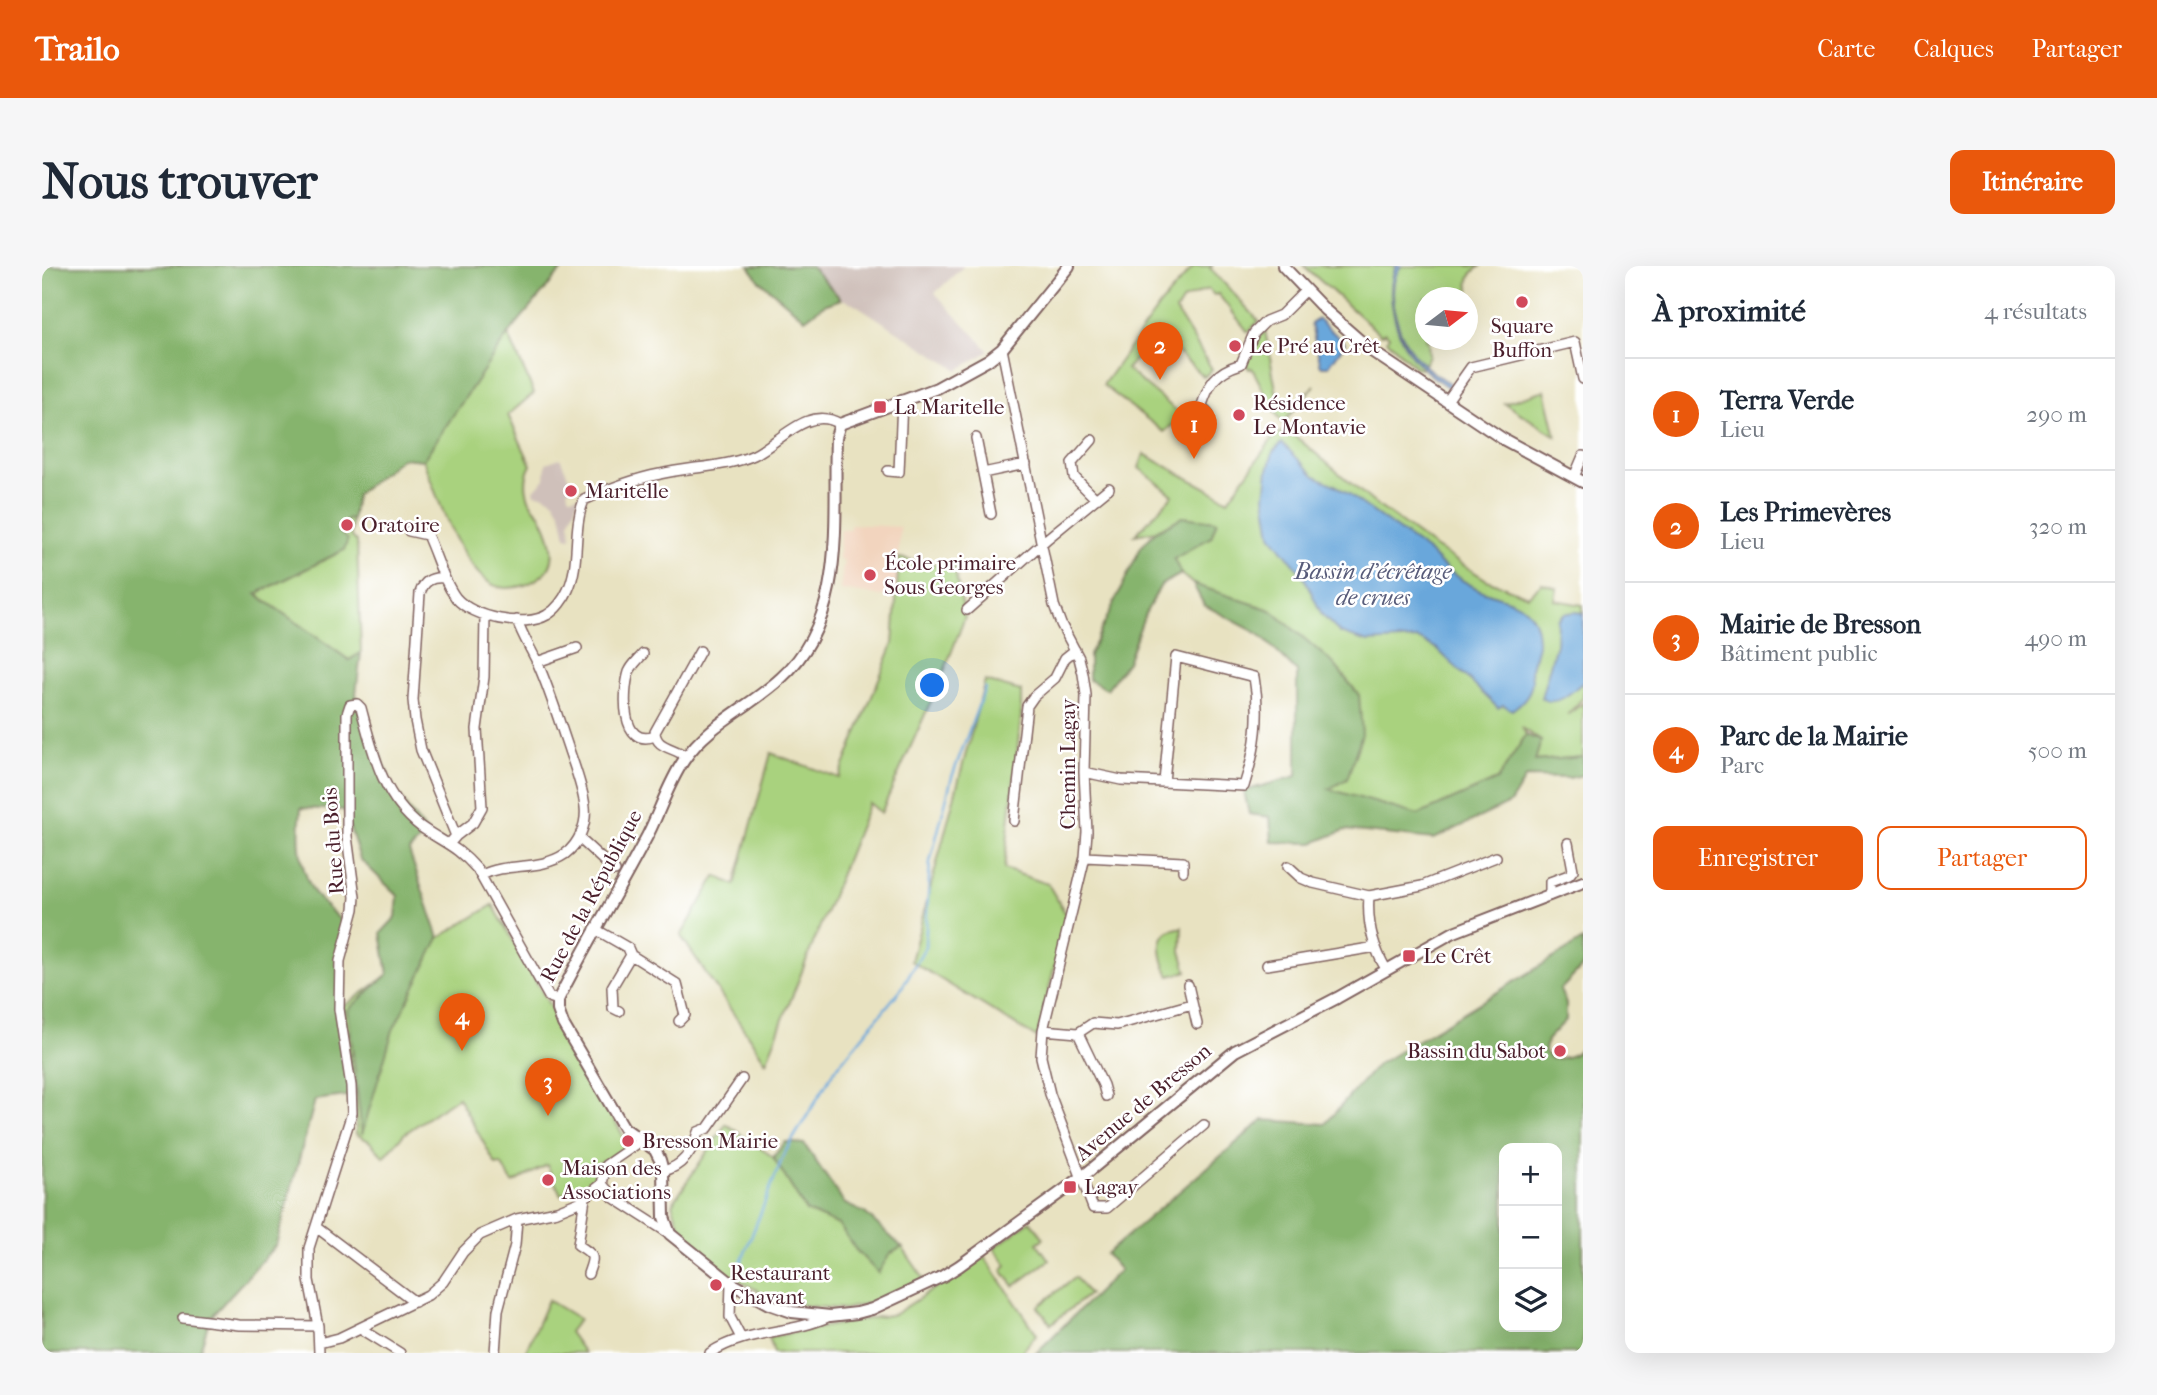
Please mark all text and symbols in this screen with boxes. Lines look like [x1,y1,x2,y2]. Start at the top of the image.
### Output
text: Trailo [35,30,120,69]
text: Carte [1817,35,1875,63]
text: Calques [1913,35,1994,63]
text: Partager [2032,35,2122,63]
button: Itinéraire [1950,150,2115,214]
text: Nous trouver [42,153,317,211]
north arrow [1415,287,1478,350]
marker: Square Buffon [1514,294,1530,310]
text: À proximité [1653,294,1806,329]
text: 4 résultats [1984,298,2087,325]
place label: Square Buffon [1491,314,1553,362]
pin: 2 [1137,322,1183,380]
place label: Le Pré au Crêt [1249,334,1380,358]
marker: Le Pré au Crêt [1227,338,1243,354]
text: Terra Verde [1720,385,1854,416]
place label: Résidence Le Montavie [1253,391,1366,439]
place label: La Maritelle [894,395,1005,419]
marker: La Maritelle [872,399,888,415]
pin: 1 [1171,401,1217,459]
text: 1 [1672,401,1680,428]
text: 290 m [2026,401,2087,428]
marker: Résidence Le Montavie [1231,407,1247,423]
text: Lieu [1720,416,1765,443]
place label: Maritelle [585,479,669,503]
marker: Maritelle [563,483,579,499]
text: Les Primevères [1720,497,1891,528]
place label: Oratoire [361,513,440,537]
text: 2 [1670,513,1682,540]
text: 320 m [2029,513,2087,540]
marker: Oratoire [339,517,355,533]
text: Lieu [1720,528,1765,555]
place label: École primaire Sous Georges [884,551,1016,599]
water label: Bassin d'écrêtage de crues [1293,558,1452,611]
marker: École primaire Sous Georges [862,567,878,583]
text: Mairie de Bresson [1720,609,1921,640]
text: 3 [1671,625,1681,652]
text: 490 m [2025,625,2087,652]
text: Bâtiment public [1720,640,1878,667]
your location [915,668,949,702]
street label: Chemin Lagay [1056,698,1080,829]
text: Parc de la Mairie [1720,721,1908,752]
text: 4 [1669,737,1683,764]
text: 500 m [2028,737,2087,764]
text: Parc [1720,752,1764,779]
street label: Rue du Bois [317,786,349,895]
street label: Rue de la République [535,806,647,986]
button: Enregistrer [1653,826,1863,890]
button: Partager [1877,826,2087,890]
place label: Le Crêt [1423,944,1492,968]
marker: Le Crêt [1401,948,1417,964]
pin: 4 [439,993,485,1051]
street label: Avenue de Bresson [1070,1038,1216,1166]
place label: Bassin du Sabot [1407,1039,1547,1063]
marker: Bassin du Sabot [1552,1043,1568,1059]
pin: 3 [525,1058,571,1116]
place label: Bresson Mairie [642,1129,778,1153]
marker: Bresson Mairie [620,1133,636,1149]
map controls [1499,1143,1562,1332]
button: + [1499,1143,1562,1206]
place label: Maison des Associations [561,1156,671,1204]
marker: Maison des Associations [540,1172,556,1188]
place label: Lagay [1084,1175,1139,1199]
marker: Lagay [1062,1179,1078,1195]
button: − [1499,1206,1562,1269]
place label: Restaurant Chavant [730,1261,831,1309]
button: layers [1499,1269,1562,1332]
marker: Restaurant Chavant [708,1277,724,1293]

